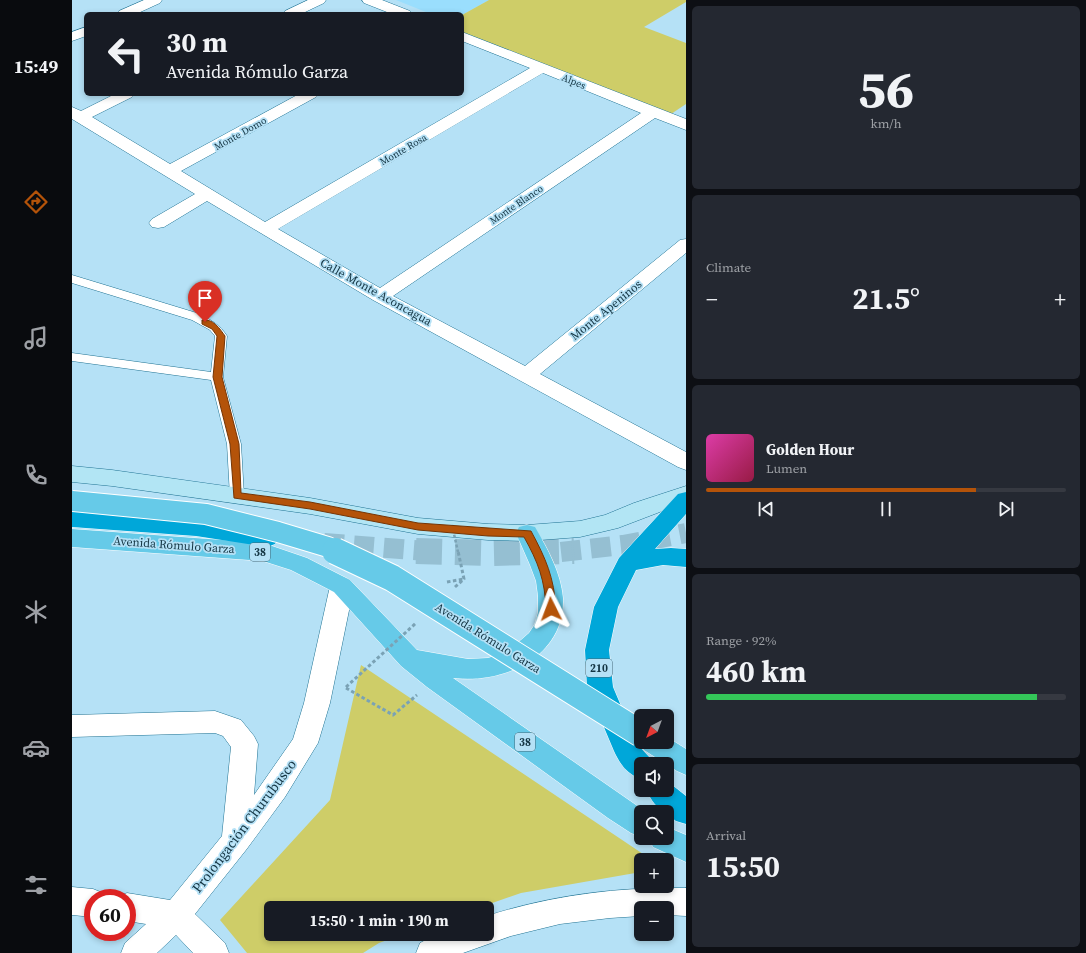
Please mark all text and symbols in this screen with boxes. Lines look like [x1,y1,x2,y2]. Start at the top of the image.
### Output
text: 30 m [166,23,228,61]
icon: left [100,28,152,80]
text: 56 [858,53,914,124]
text: 15:49 [14,54,58,79]
text: Avenida Rómulo Garza [166,59,348,84]
street label: Alpes [560,71,588,92]
street label: Monte Domo [212,113,269,153]
text: km/h [871,115,901,132]
street label: Monte Rosa [377,130,430,168]
street label: Monte Blanco [487,182,546,227]
icon: directions [22,188,50,216]
street label: Calle Monte Aconcagua [317,255,436,330]
text: Climate [706,259,751,276]
street label: Monte Apeninos [567,276,645,344]
text: 21.5° [852,278,920,319]
pin [188,281,222,322]
text: − [706,284,718,314]
text: + [1054,284,1066,314]
icon: arrive [194,287,216,309]
icon: music [22,324,50,352]
text: Golden Hour [766,439,854,460]
text: Lumen [766,460,807,477]
icon: phone [22,461,50,489]
icon: previous [755,498,777,520]
icon: pause [875,498,897,520]
icon: next [995,498,1017,520]
street label: Avenida Rómulo Garza [113,533,236,557]
road number: 38 [250,543,270,561]
position arrow [530,588,572,630]
icon: climate [22,598,50,626]
street label: Avenida Rómulo Garza [432,599,545,677]
text: Range · 92% [706,632,777,649]
text: 460 km [706,651,806,692]
road number: 210 [586,659,612,677]
north arrow [634,709,674,749]
map controls [634,709,674,941]
road number: 38 [515,733,535,751]
icon: car [22,734,50,762]
street label: Prolongación Churubusco [187,755,301,897]
button: sound [634,757,674,797]
button: search [634,805,674,845]
text: Arrival [706,827,746,844]
text: 15:50 [706,846,780,887]
button: + [634,853,674,893]
icon: filters [22,871,50,899]
speed limit sign: 60 [84,889,136,941]
button: − [634,901,674,941]
text: 15:50 · 1 min · 190 m [310,910,449,931]

